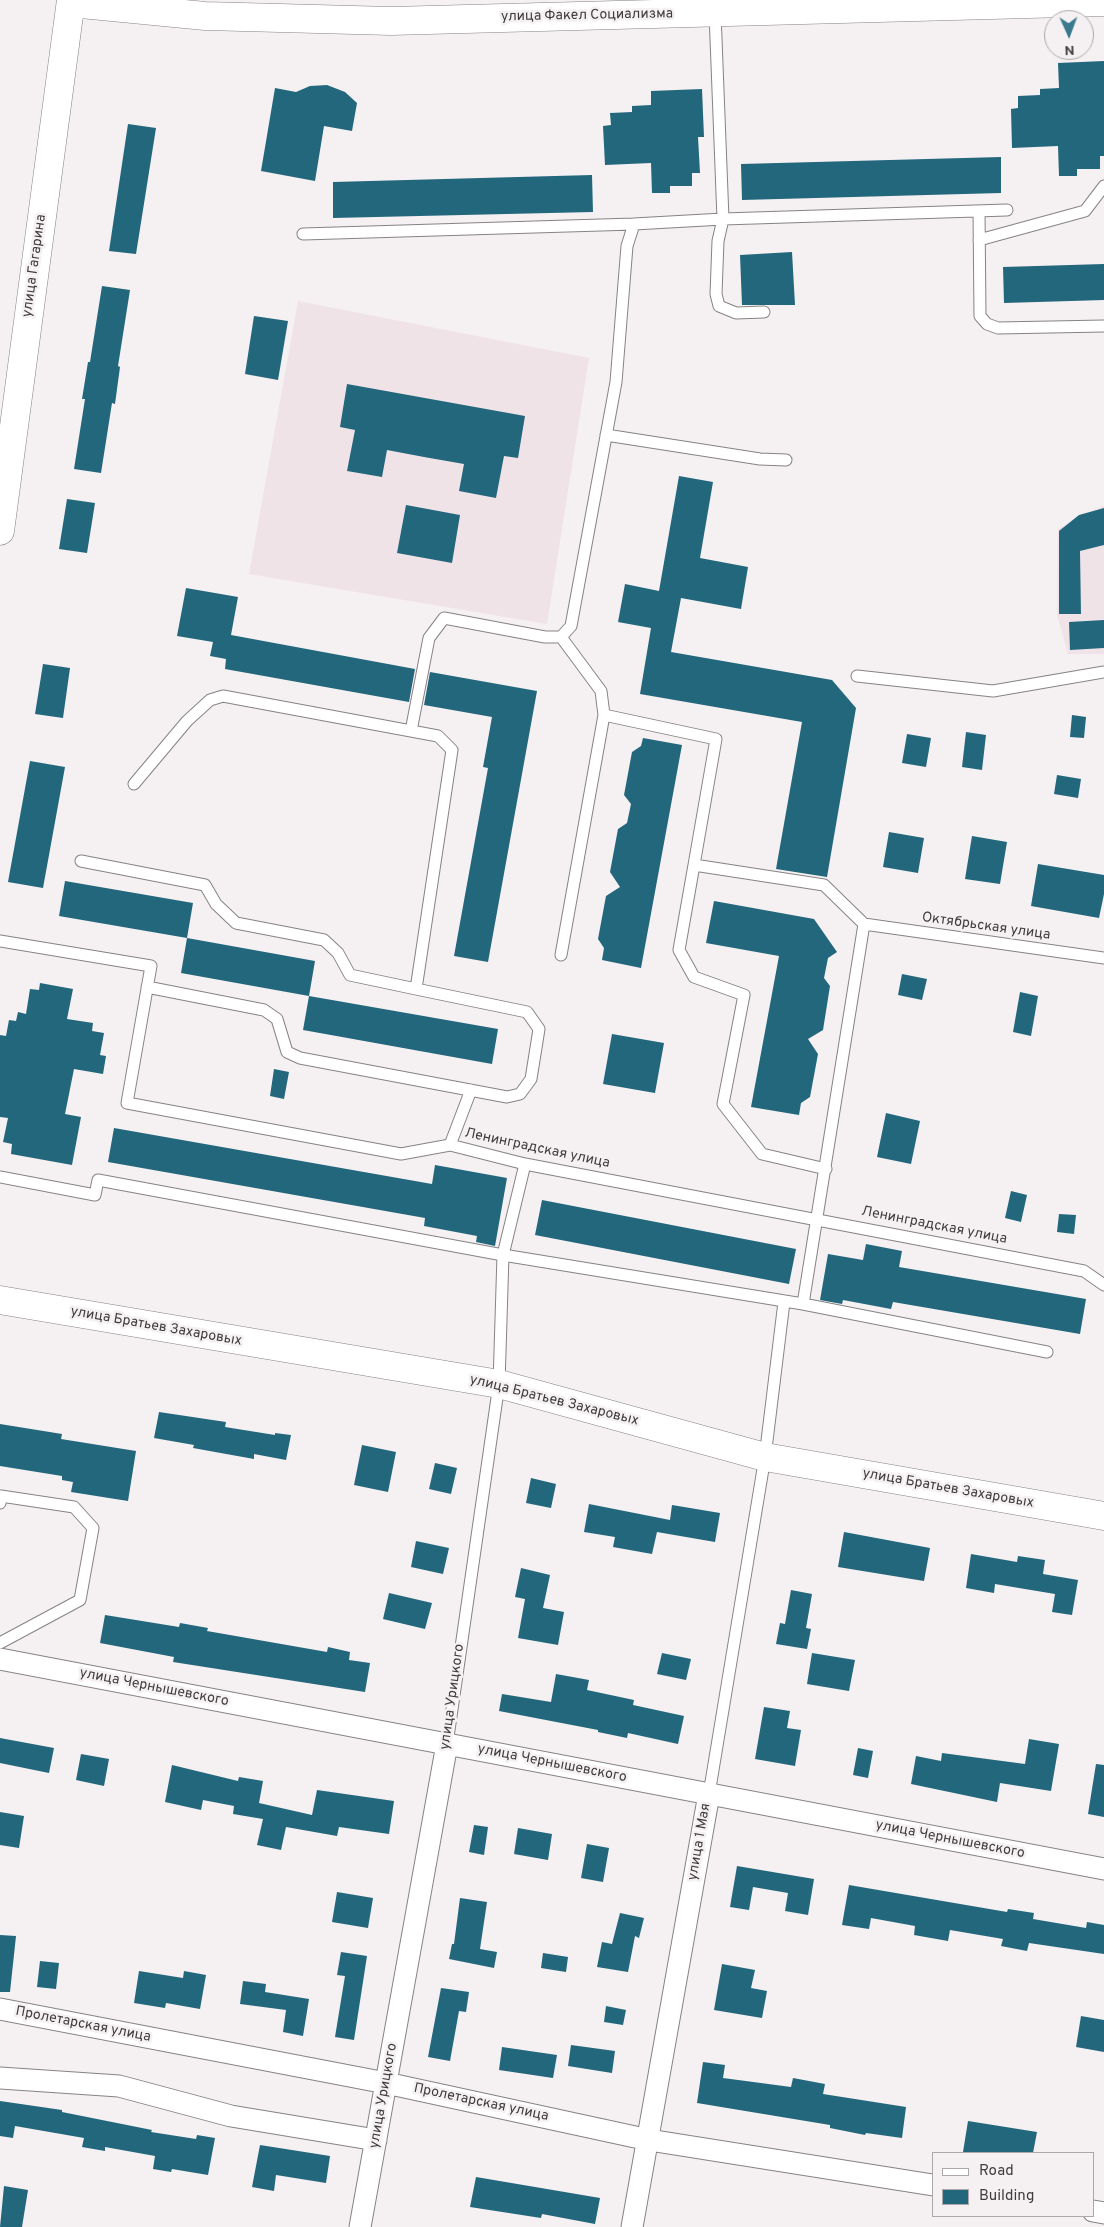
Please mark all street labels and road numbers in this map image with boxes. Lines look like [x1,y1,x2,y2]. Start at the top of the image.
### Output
street label: улица Факел Социализма [501,6,673,26]
street label: улица Гагарина [19,214,51,318]
street label: Октябрьская улица [921,910,1051,944]
street label: Ленинградская улица [463,1125,611,1173]
street label: Ленинградская улица [860,1204,1008,1248]
street label: улица Братьев Захаровых [69,1304,243,1350]
street label: улица Братьев Захаровых [468,1372,640,1430]
street label: улица Братьев Захаровых [861,1466,1035,1512]
street label: улица Урицкого [437,1643,469,1751]
street label: улица Чернышевского [78,1665,230,1711]
street label: улица Чернышевского [476,1741,628,1787]
street label: улица 1 Мая [685,1802,715,1882]
street label: улица Чернышевского [874,1817,1026,1863]
street label: Пролетарская улица [14,2004,152,2046]
street label: улица Урицкого [366,2042,402,2150]
street label: Пролетарская улица [412,2080,550,2126]

